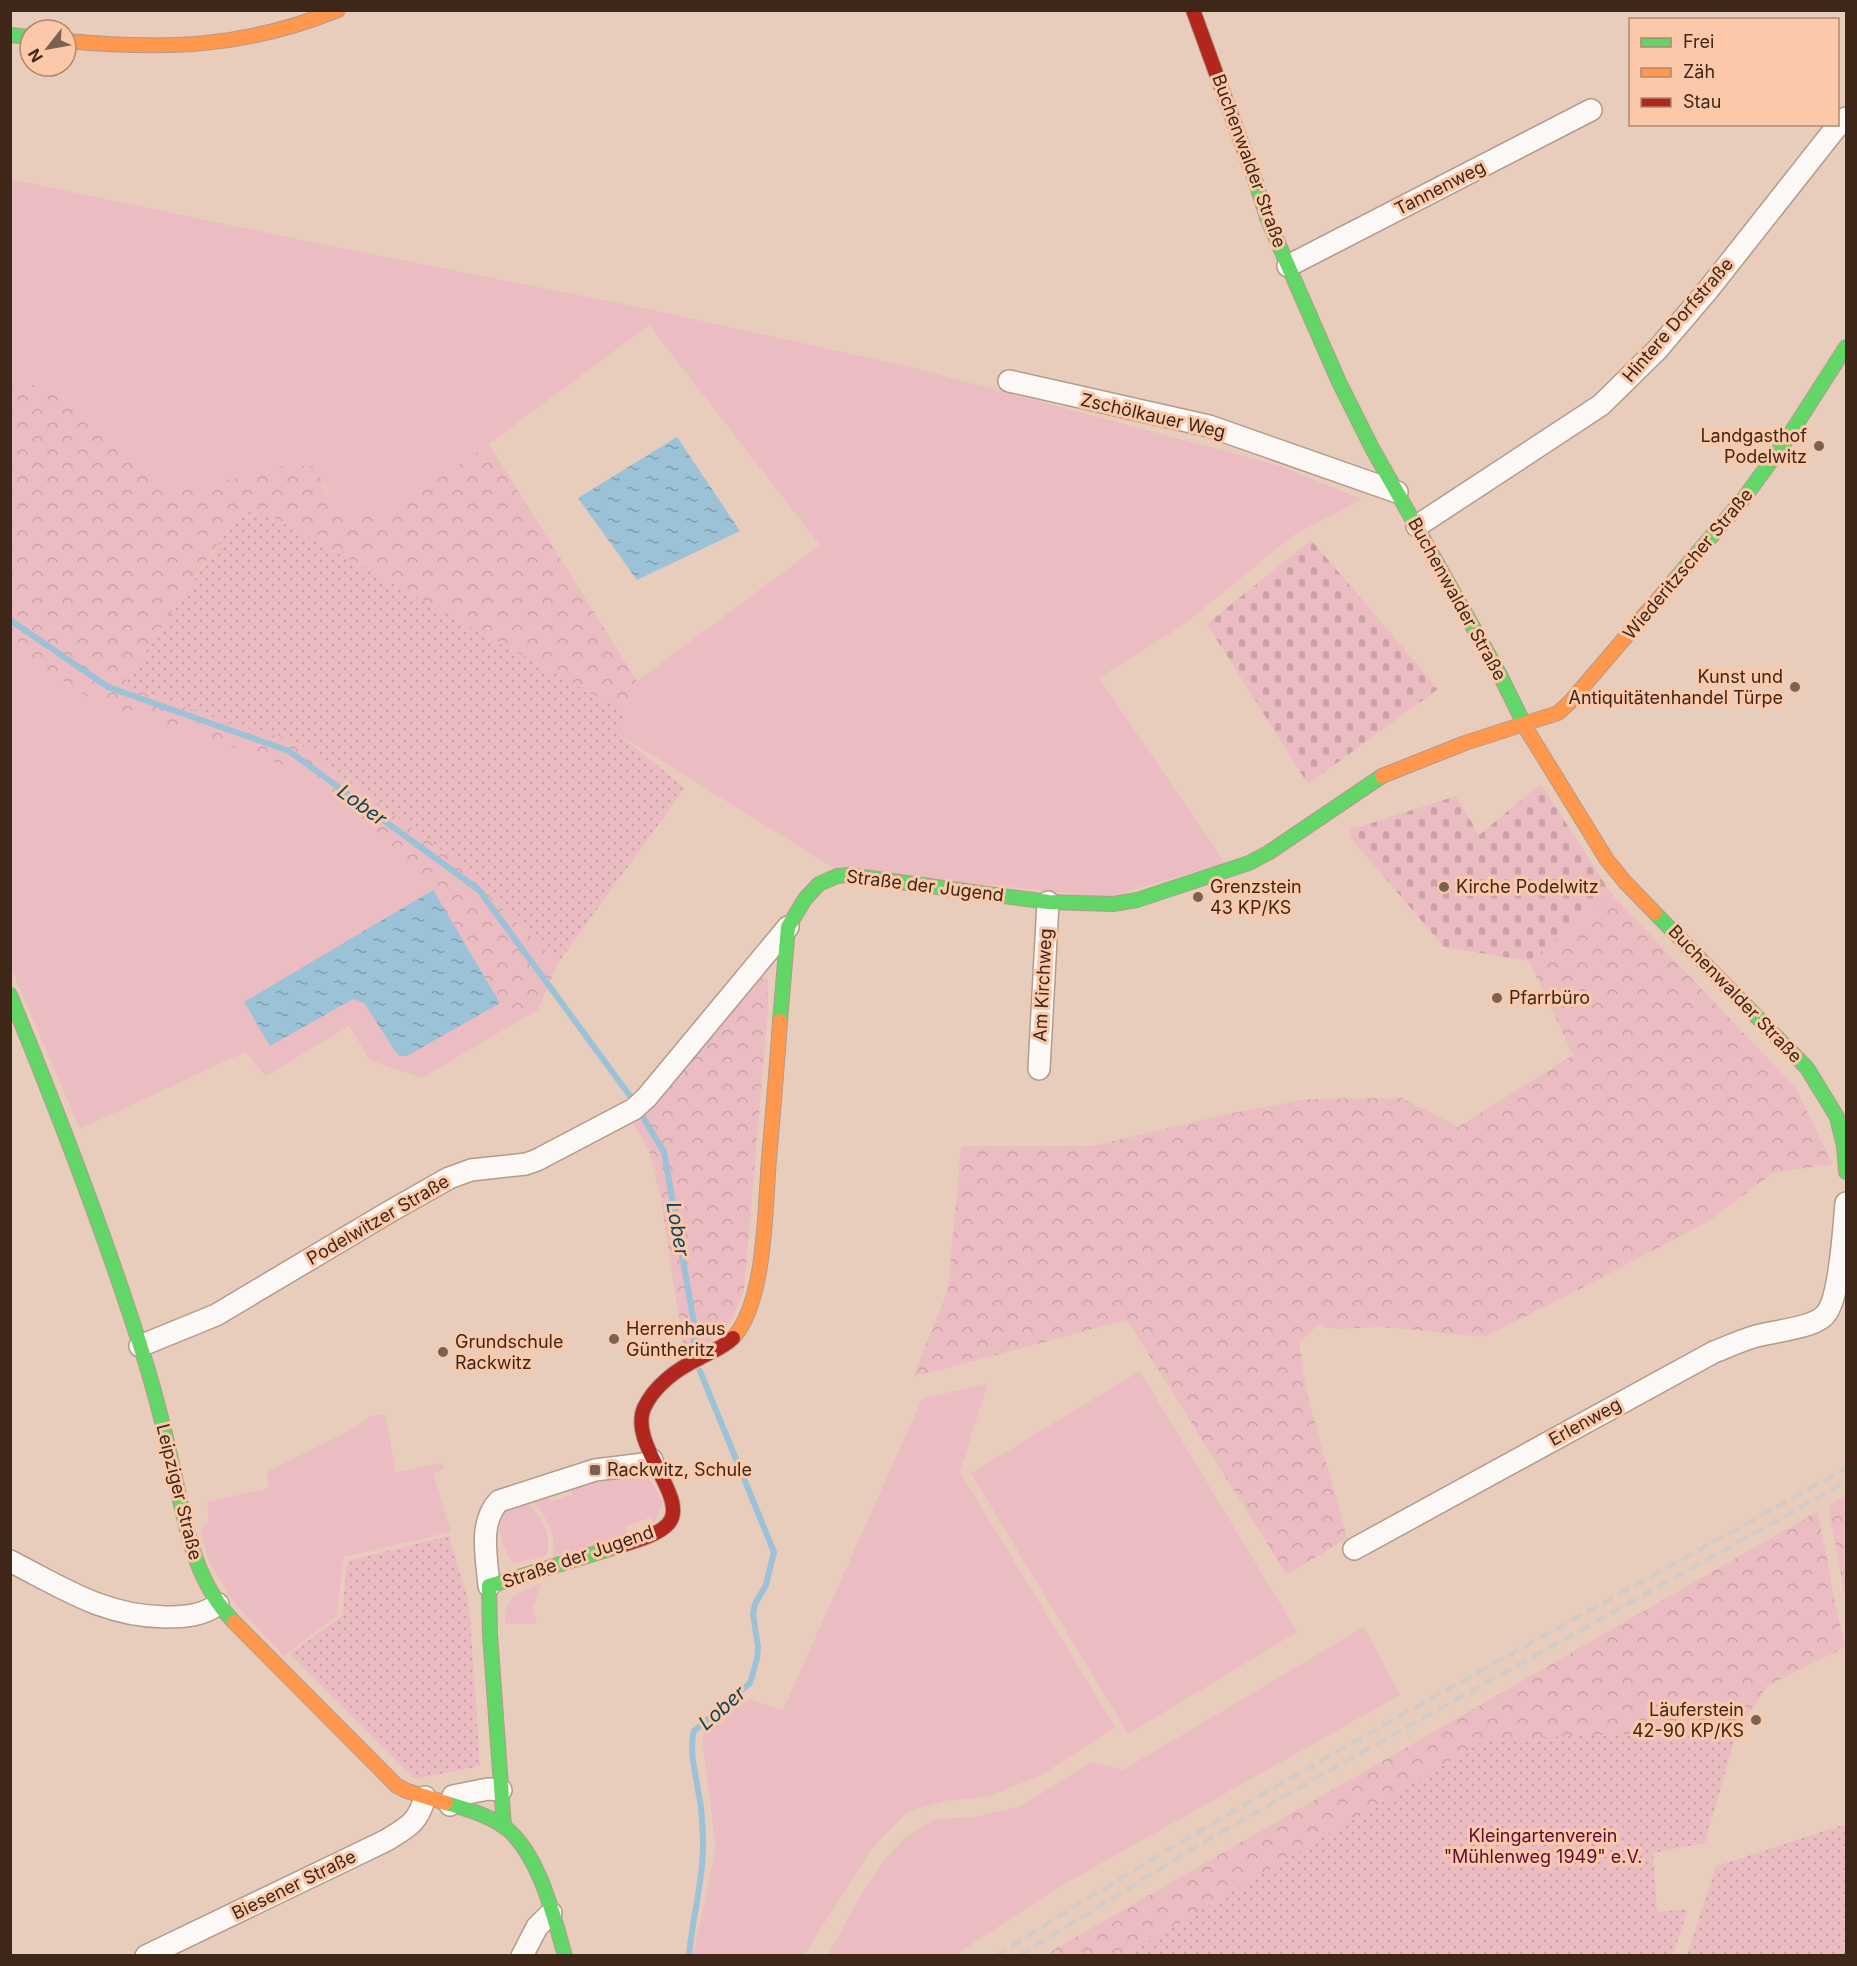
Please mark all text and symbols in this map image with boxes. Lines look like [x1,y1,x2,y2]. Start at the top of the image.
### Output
north arrow [18,18,78,78]
legend [1629,18,1839,126]
text: Frei [1683,31,1714,52]
text: N [23,45,47,66]
text: Zäh [1683,61,1715,82]
street label: Buchenwalder Straße [1208,71,1291,250]
text: Stau [1683,91,1721,112]
street label: Tannenweg [1391,156,1489,219]
street label: Hintere Dorfstraße [1618,253,1737,386]
street label: Zschölkauer Weg [1079,389,1228,442]
place label: Landgasthof Podelwitz [1700,425,1807,467]
marker: Landgasthof Podelwitz [1812,439,1826,453]
street label: Wiederitzscher Straße [1618,484,1757,643]
street label: Buchenwalder Straße [1404,514,1511,684]
place label: Kunst und Antiquitätenhandel Türpe [1569,666,1783,708]
marker: Kunst und Antiquitätenhandel Türpe [1788,680,1802,694]
water label: Lober [333,779,392,831]
street label: Straße der Jugend [845,865,1005,906]
place label: Grenzstein 43 KP/KS [1210,876,1302,918]
place label: Kirche Podelwitz [1456,876,1599,897]
marker: Kirche Podelwitz [1437,880,1451,894]
marker: Grenzstein 43 KP/KS [1191,890,1205,904]
street label: Buchenwalder Straße [1664,921,1806,1067]
street label: Am Kirchweg [1029,928,1056,1042]
place label: Pfarrbüro [1509,987,1590,1008]
marker: Pfarrbüro [1490,991,1504,1005]
street label: Podelwitzer Straße [303,1170,453,1269]
water label: Lober [661,1200,695,1258]
place label: Herrenhaus Güntheritz [626,1318,725,1360]
place label: Grundschule Rackwitz [455,1331,563,1373]
marker: Herrenhaus Güntheritz [607,1332,621,1346]
marker: Grundschule Rackwitz [436,1345,450,1359]
street label: Erlenweg [1545,1393,1625,1450]
street label: Leipziger Straße [152,1422,207,1562]
place label: Rackwitz, Schule [607,1459,752,1480]
marker: Rackwitz, Schule [588,1463,602,1477]
street label: Straße der Jugend [500,1521,656,1592]
water label: Lober [694,1681,751,1735]
place label: Läuferstein 42-90 KP/KS [1632,1699,1744,1741]
marker: Läuferstein 42-90 KP/KS [1749,1713,1763,1727]
park label: Kleingartenverein "Mühlenweg 1949" e.V. [1444,1825,1642,1867]
street label: Biesener Straße [228,1845,359,1924]

